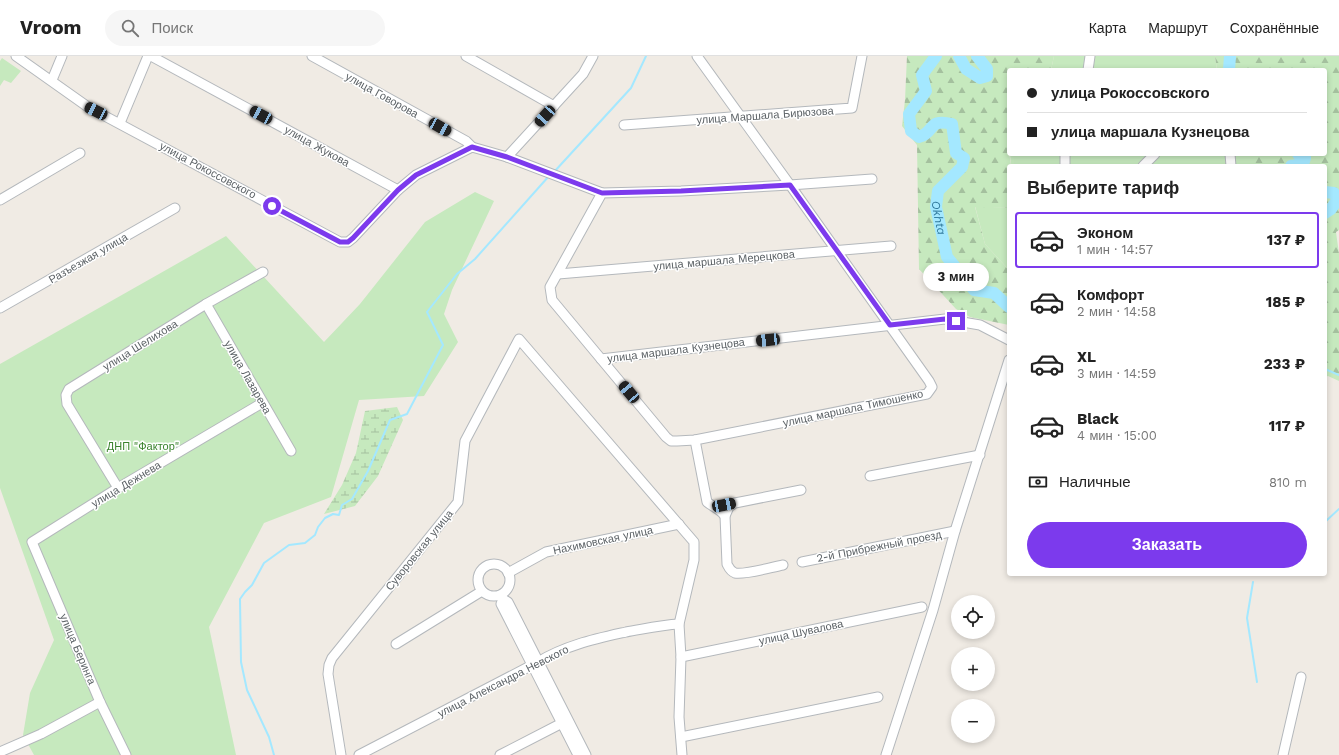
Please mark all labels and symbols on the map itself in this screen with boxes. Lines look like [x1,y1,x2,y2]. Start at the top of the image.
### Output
street label: улица Говорова [343,70,421,121]
car [83,100,109,122]
car [533,103,557,129]
car [248,104,274,126]
street label: улица Маршала Бирюзова [696,104,835,127]
car [427,116,453,138]
street label: улица Жукова [282,123,352,170]
street label: улица Рокоссовского [157,139,258,201]
route start [263,197,281,215]
water label: Okhta [929,200,949,237]
street label: Разъезжая улица [46,230,131,286]
street label: улица маршала Мерецкова [653,248,796,273]
callout: 3 мин [923,263,989,291]
route end [947,312,965,330]
street label: улица Шелихова [100,317,181,374]
car [755,333,781,347]
street label: улица маршала Кузнецова [607,336,746,365]
street label: улица Лазарева [221,338,274,417]
car [617,379,641,405]
street label: улица маршала Тимошенко [782,387,924,430]
park label: ДНП "Фактор" [107,440,179,453]
street label: улица Дежнева [89,458,164,510]
car [711,497,737,513]
street label: Суворовская улица [383,507,456,593]
street label: Нахимовская улица [552,523,655,557]
street label: 2-й Прибрежный проезд [816,528,943,565]
street label: улица Беринга [57,612,99,687]
street label: улица Шувалова [758,617,845,648]
street label: улица Александра Невского [436,643,571,720]

